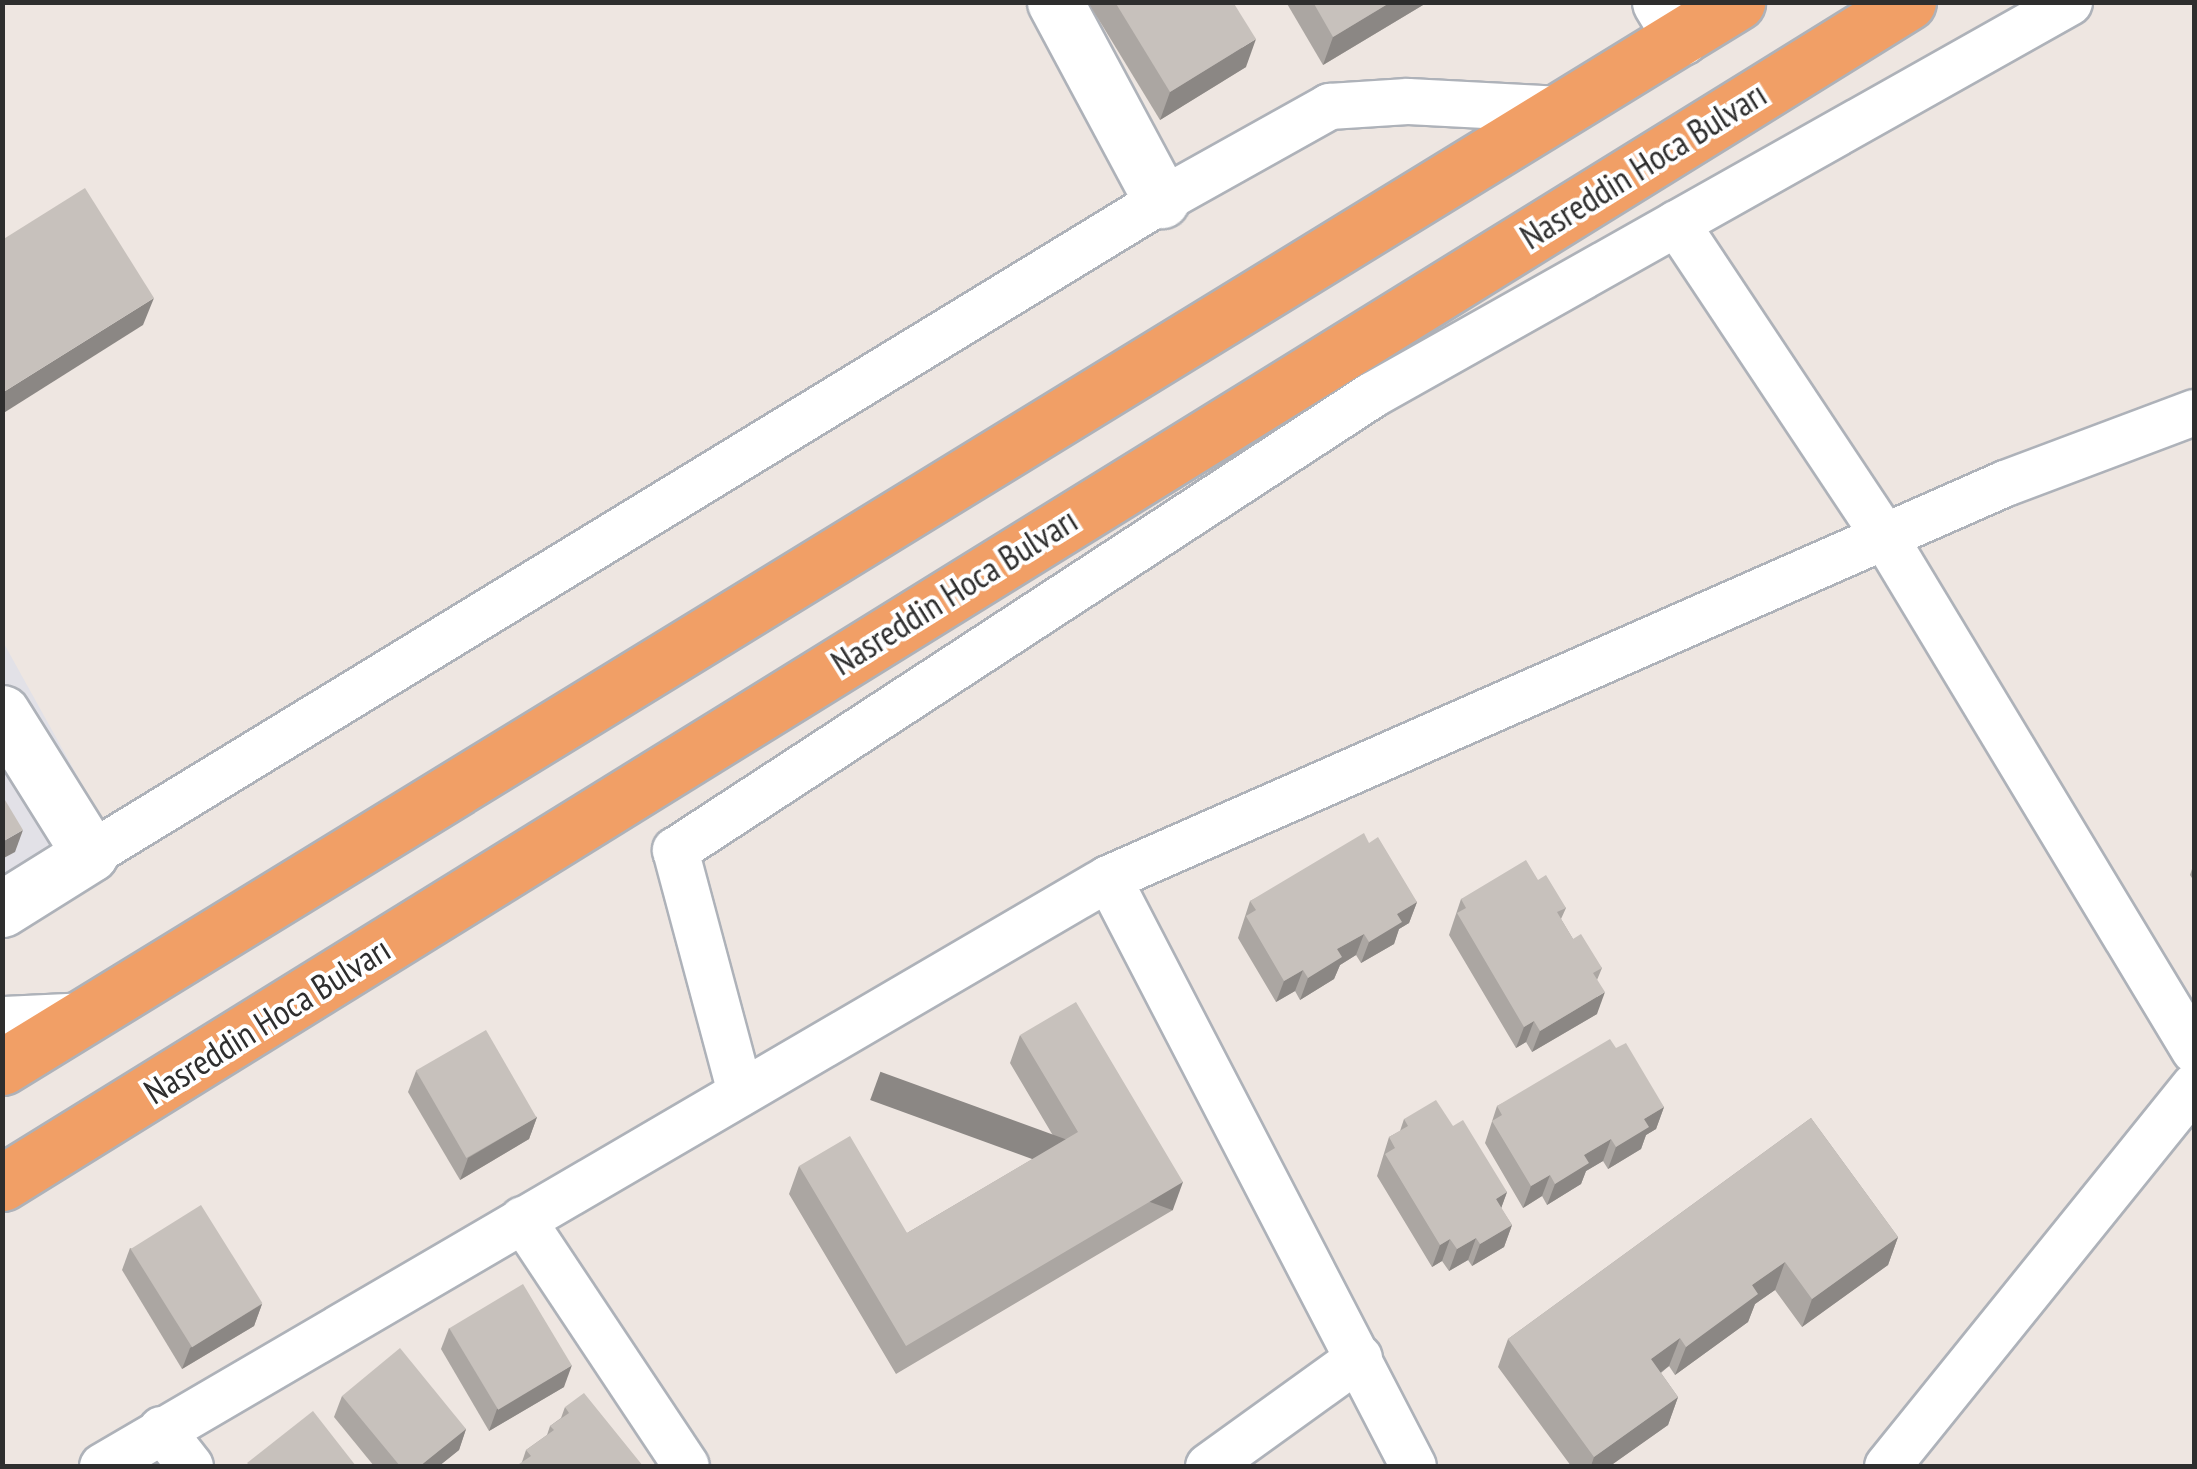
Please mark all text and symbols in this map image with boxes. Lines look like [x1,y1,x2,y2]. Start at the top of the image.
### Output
street label: Nasreddin Hoca Bulvarı [1512,73,1774,257]
street label: Nasreddin Hoca Bulvarı [823,499,1085,683]
street label: Nasreddin Hoca Bulvarı [136,928,398,1112]

